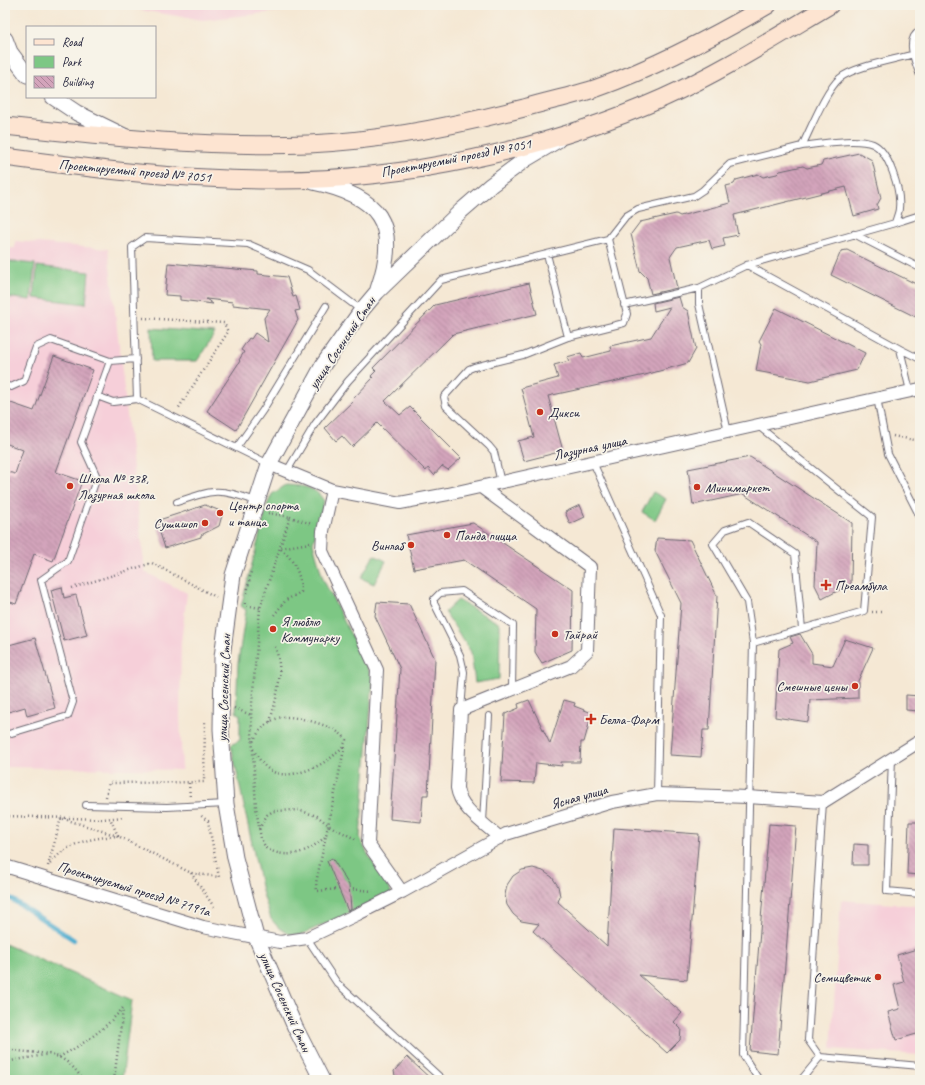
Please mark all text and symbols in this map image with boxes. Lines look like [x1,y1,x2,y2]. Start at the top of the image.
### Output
legend [26,26,156,98]
text: Road [62,34,84,50]
text: Park [62,54,83,70]
text: Building [62,74,94,90]
street label: Проектируемый проезд № 7051 [379,135,533,181]
street label: Проектируемый проезд № 7051 [58,156,213,186]
street label: улица Сосенский Стан [304,293,380,393]
place label: Дикси [548,404,580,421]
marker: Дикси [535,407,545,417]
street label: Лазурная улица [552,432,629,464]
place label: Школа № 338, Лазурная школа [78,470,156,503]
place label: Минимаркет [705,479,771,496]
marker: Школа № 338, Лазурная школа [65,481,75,491]
marker: Минимаркет [692,482,702,492]
place label: Центр спорта и танца [228,497,300,530]
marker: Центр спорта и танца [215,508,225,518]
place label: Сушишоп [154,515,198,532]
marker: Сушишоп [200,518,210,528]
place label: Панда пицца [455,527,517,544]
marker: Панда пицца [442,530,452,540]
place label: Винлаб [371,537,406,554]
marker: Винлаб [406,540,416,550]
place label: Преамбула [835,577,888,594]
marker: Преамбула [820,579,832,591]
place label: Я люблю Коммунарку [281,613,340,646]
marker: Я люблю Коммунарку [268,624,278,634]
place label: Тайрай [563,626,599,643]
marker: Тайрай [550,629,560,639]
street label: улица Сосенский Стан [214,633,234,743]
place label: Смешные цены [776,678,849,695]
marker: Смешные цены [850,681,860,691]
place label: Белла-Фарм [599,711,660,728]
marker: Белла-Фарм [586,714,596,724]
street label: Ясная улица [549,780,611,813]
street label: Проектируемый проезд № 7191а [56,858,213,921]
street label: улица Сосенский Стан [255,949,315,1056]
place label: Семицветик [814,969,872,986]
marker: Семицветик [873,972,883,982]

